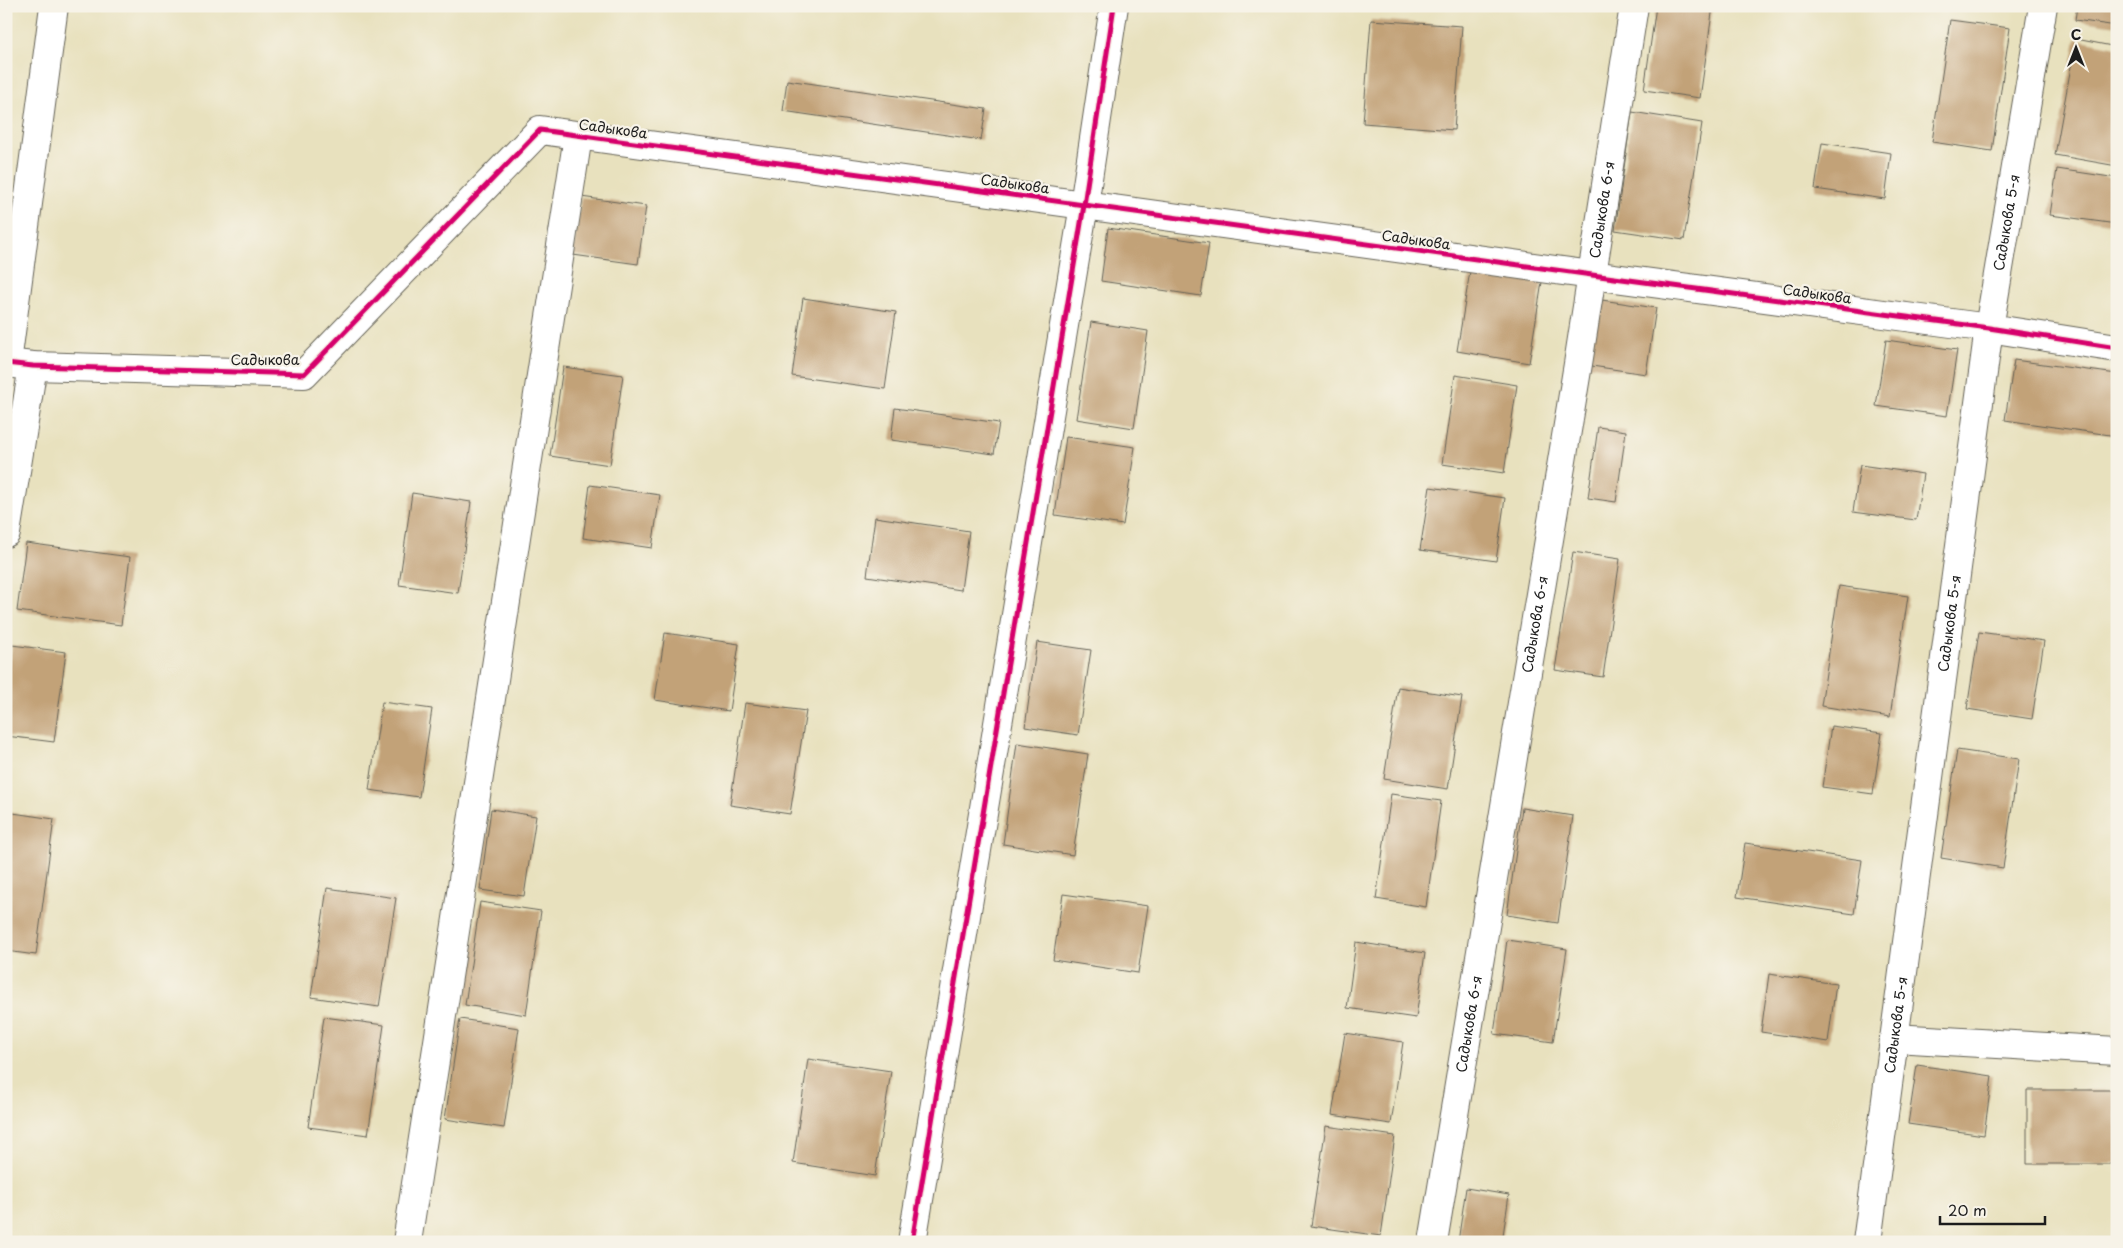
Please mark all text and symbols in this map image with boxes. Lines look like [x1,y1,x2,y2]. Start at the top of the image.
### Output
north arrow [2050,22,2100,72]
text: С [2071,24,2081,45]
street label: Садыкова [577,113,649,144]
street label: Садыкова 6-я [1584,160,1620,260]
street label: Садыкова [979,168,1051,199]
street label: Садыкова 5-я [1988,173,2025,272]
street label: Садыкова [1380,224,1452,255]
street label: Садыкова [1781,278,1853,309]
street label: Садыкова [230,349,300,370]
street label: Садыкова 6-я [1516,574,1553,674]
street label: Садыкова 5-я [1932,574,1966,673]
street label: Садыкова 6-я [1450,974,1487,1074]
street label: Садыкова 5-я [1879,975,1912,1075]
scale bar [1940,1193,2046,1225]
text: 20 m [1948,1198,1987,1221]

